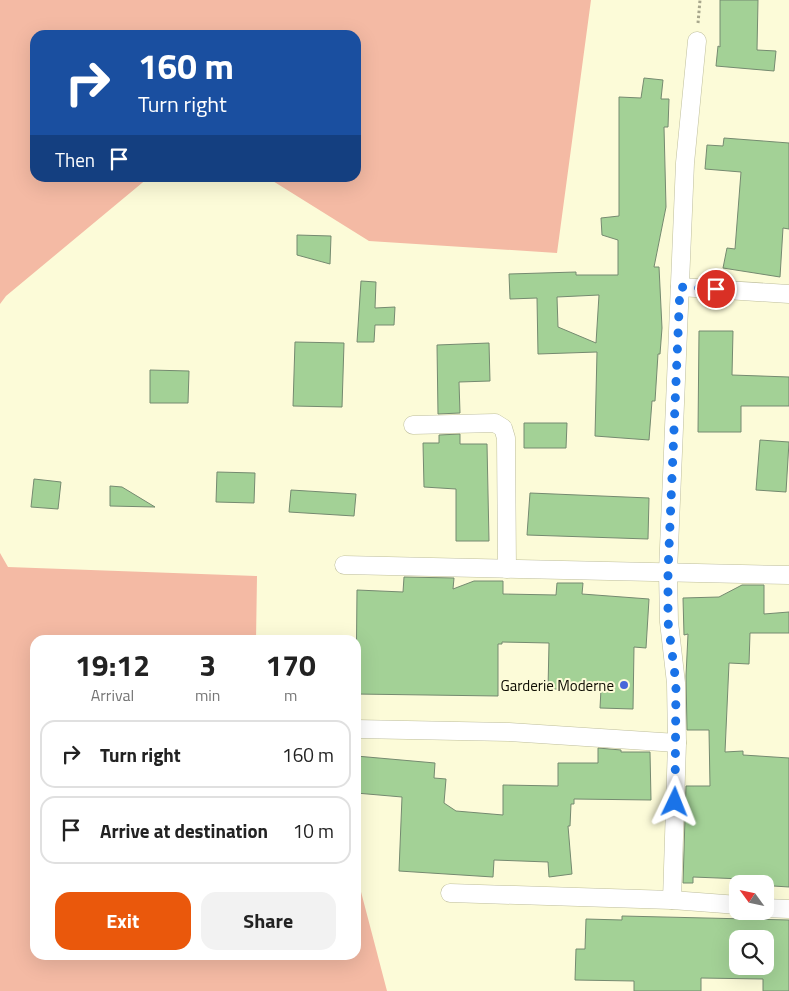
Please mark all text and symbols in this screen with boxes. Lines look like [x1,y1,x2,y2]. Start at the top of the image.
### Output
text: 160 m [138,39,234,93]
icon: right [55,50,120,115]
text: Turn right [138,87,227,121]
text: Then [55,145,95,174]
icon: arrive [105,145,133,173]
pin [695,268,737,310]
icon: arrive [702,275,730,303]
text: 19:12 [75,642,150,688]
text: 3 [199,642,216,688]
text: 170 [266,642,316,688]
place label: Garderie Moderne [501,674,614,697]
marker: Garderie Moderne [618,679,630,691]
text: Arrival [91,683,134,707]
text: min [195,683,220,707]
text: m [284,683,297,707]
icon: right [57,740,85,768]
text: Turn right [100,740,181,769]
text: 160 m [282,740,334,769]
position arrow [648,775,700,827]
icon: arrive [57,816,85,844]
text: Arrive at destination [100,816,268,845]
text: 10 m [293,816,334,845]
north arrow [729,875,774,920]
map controls [729,875,774,975]
button: Exit [55,892,191,950]
button: Share [201,892,336,950]
button: search [729,930,774,975]

